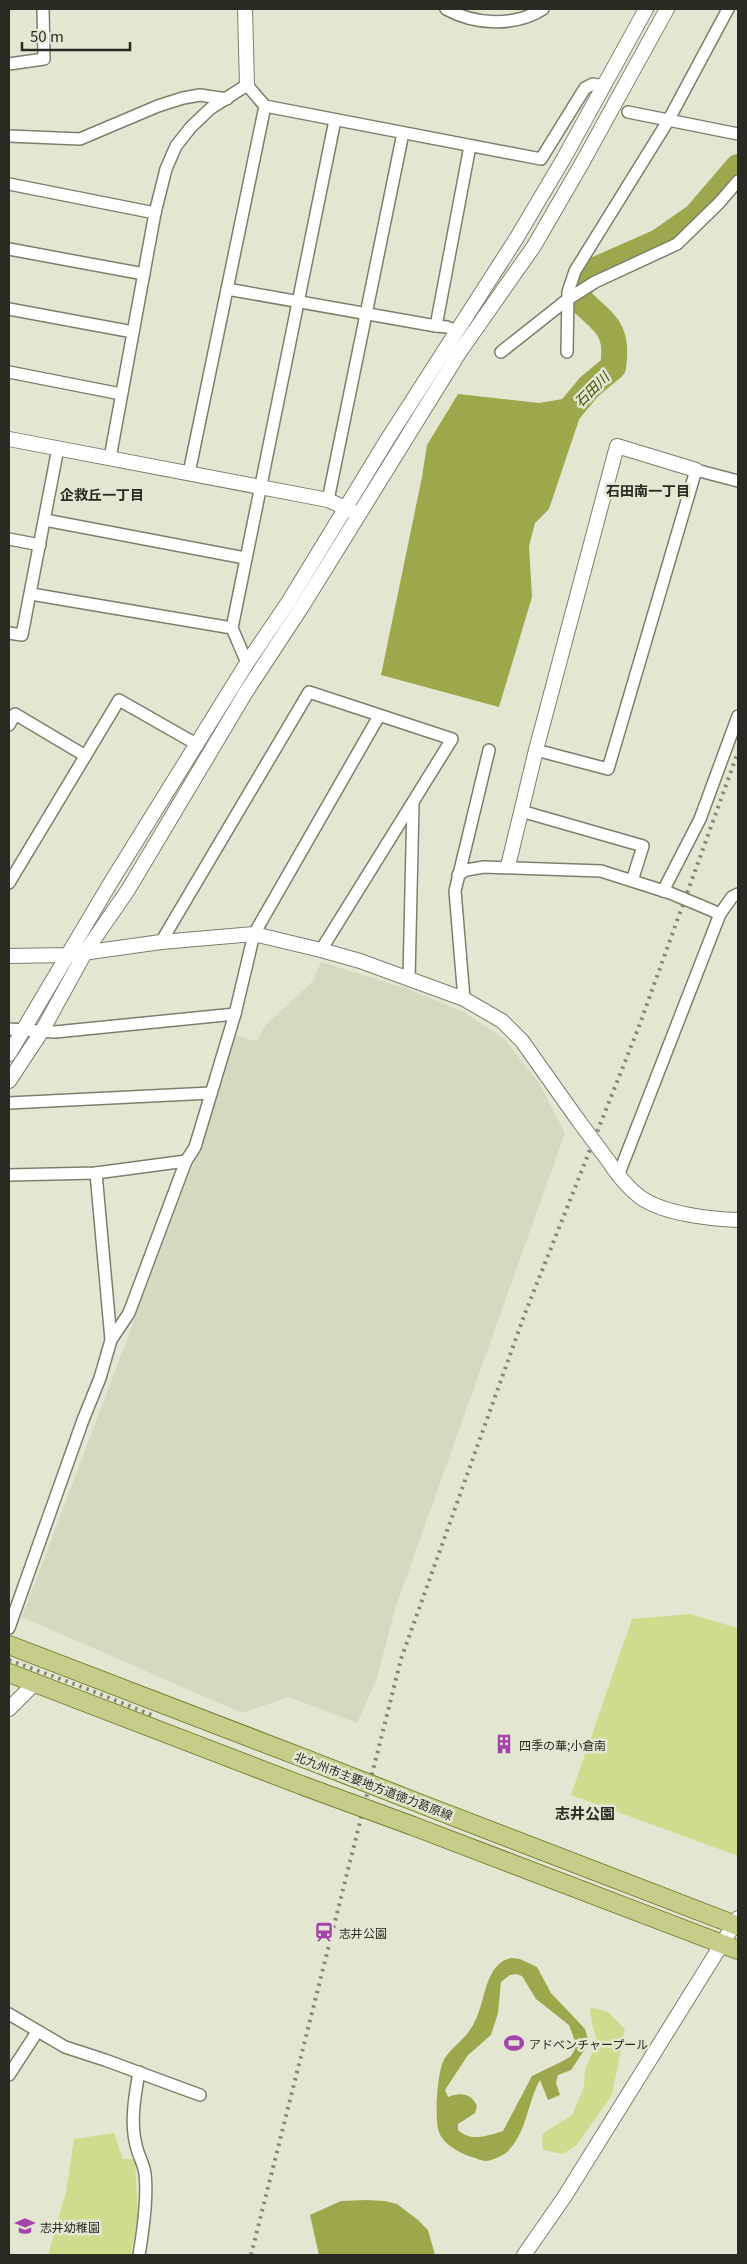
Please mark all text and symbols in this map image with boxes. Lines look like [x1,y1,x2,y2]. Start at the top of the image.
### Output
scale bar [22,20,130,52]
text: 50 m [30,25,64,46]
water label: 石田川 [569,366,614,411]
district label: 石田南一丁目 [606,480,690,500]
district label: 企救丘一丁目 [60,484,144,504]
building icon: 四季の華;小倉南 [493,1733,515,1755]
place label: 四季の華;小倉南 [519,1736,606,1753]
street label: 北九州市主要地方道徳力葛原線 [293,1747,455,1823]
district label: 志井公園 [555,1802,615,1823]
station icon: 志井公園 [313,1921,335,1943]
place label: 志井公園 [339,1924,387,1941]
sports icon: アドベンチャープール [503,2032,525,2054]
place label: アドベンチャープール [529,2035,648,2052]
school or university icon: 志井幼稚園 [14,2215,36,2237]
place label: 志井幼稚園 [40,2218,100,2235]

